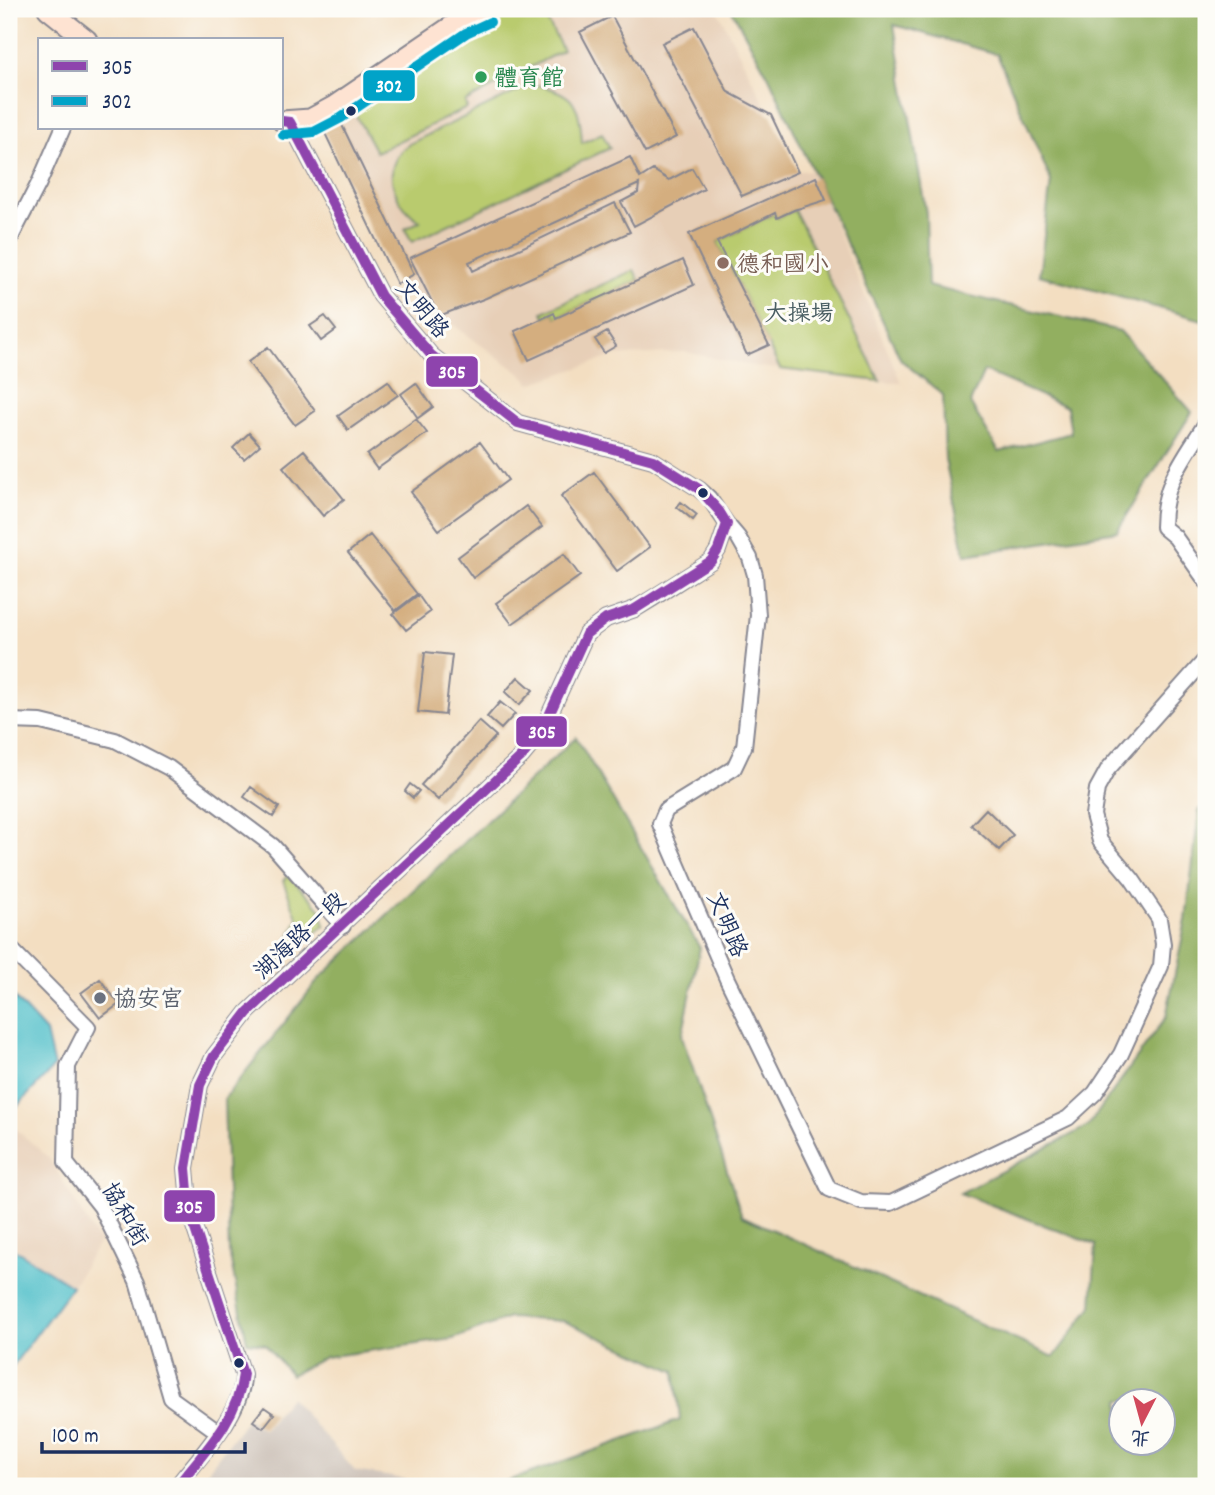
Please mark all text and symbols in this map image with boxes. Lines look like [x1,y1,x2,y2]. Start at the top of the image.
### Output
legend [38,38,284,130]
text: 305 [102,55,133,85]
place label: 體育館 [495,64,564,97]
line badge: 302 [362,69,416,102]
marker: 體育館 [473,69,489,85]
text: 302 [375,75,403,102]
text: 302 [102,89,132,119]
unlabelled marker [344,104,358,118]
place label: 德和國小 [737,250,829,283]
marker: 德和國小 [715,255,731,271]
street label: 文明路 [386,273,455,347]
park label: 大操場 [765,299,834,332]
line badge: 305 [425,355,479,388]
text: 305 [438,361,466,388]
unlabelled marker [696,486,710,500]
line badge: 305 [515,715,568,748]
text: 305 [528,721,556,748]
street label: 湖海路一段 [248,886,355,989]
street label: 文明路 [696,887,753,964]
place label: 協安宮 [114,985,183,1018]
marker: 協安宮 [92,990,108,1006]
street label: 協和街 [91,1178,155,1254]
line badge: 305 [163,1189,216,1223]
text: 305 [175,1196,203,1223]
unlabelled marker [232,1356,246,1370]
north arrow [1106,1386,1176,1456]
scale bar [42,1411,245,1455]
text: 北 [1130,1421,1151,1450]
text: 100 m [52,1423,99,1453]

